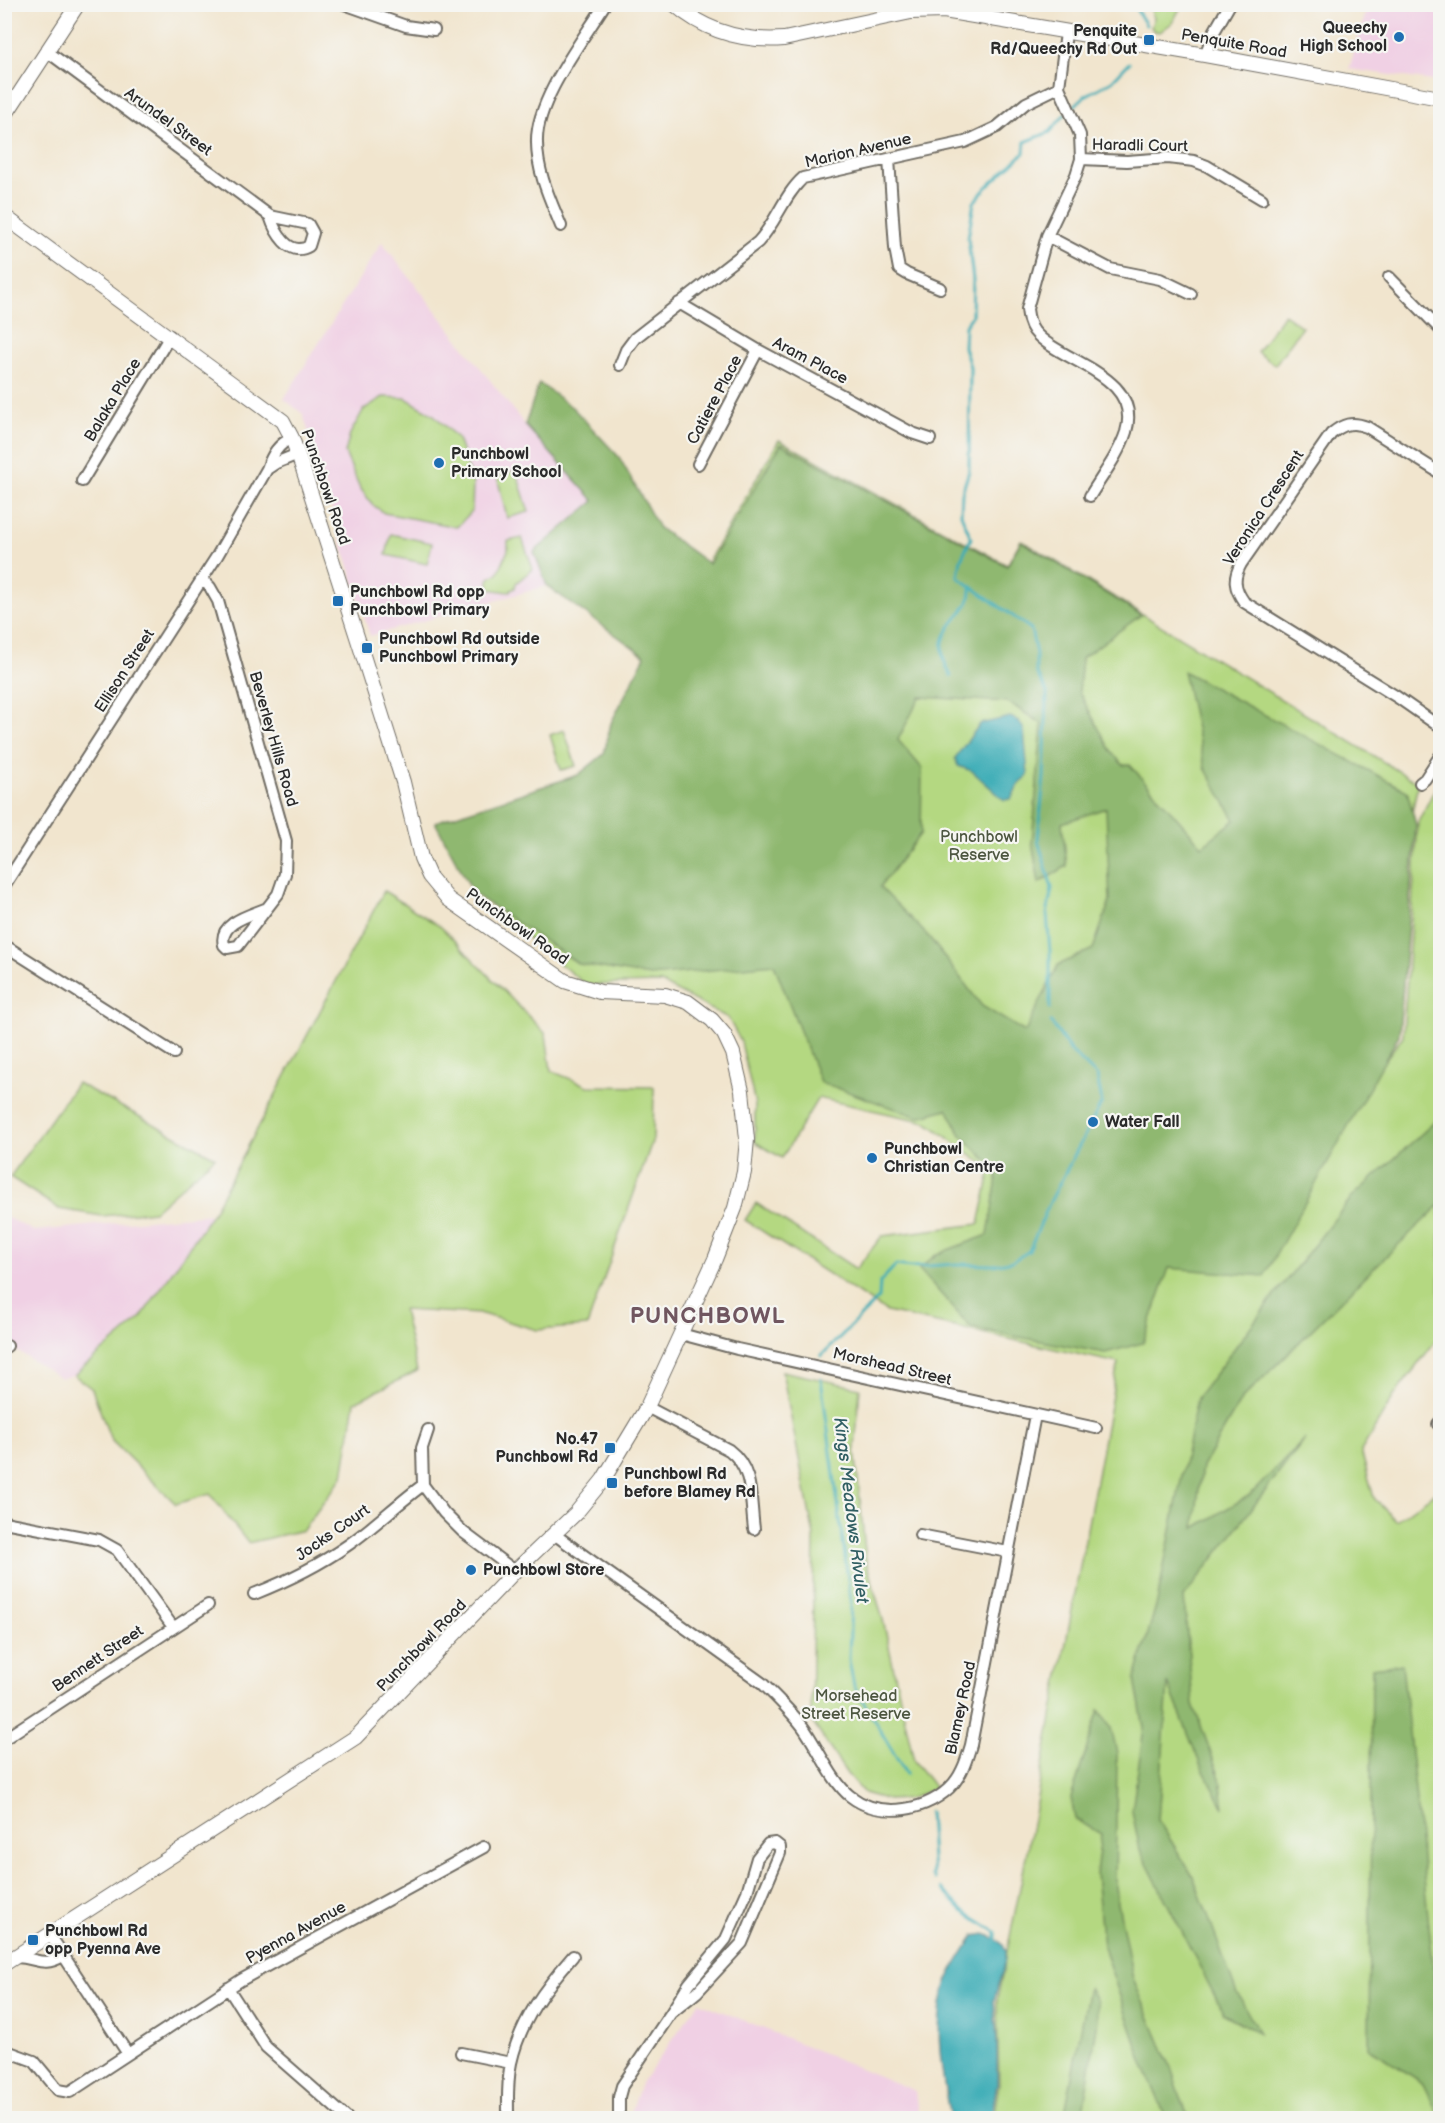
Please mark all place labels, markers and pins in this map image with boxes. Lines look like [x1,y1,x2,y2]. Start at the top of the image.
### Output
place label: Queechy High School [1300,19,1388,56]
place label: Penquite Rd/Queechy Rd Out [990,22,1138,59]
marker: Queechy High School [1392,30,1406,44]
marker: Penquite Rd/Queechy Rd Out [1142,33,1156,47]
place label: Punchbowl Primary School [451,445,561,482]
marker: Punchbowl Primary School [432,456,446,470]
place label: Punchbowl Rd opp Punchbowl Primary [350,583,490,620]
marker: Punchbowl Rd opp Punchbowl Primary [331,594,345,608]
place label: Punchbowl Rd outside Punchbowl Primary [379,630,540,667]
marker: Punchbowl Rd outside Punchbowl Primary [360,641,374,655]
place label: Water Fall [1105,1113,1180,1132]
marker: Water Fall [1086,1115,1100,1129]
place label: Punchbowl Christian Centre [884,1140,1004,1177]
marker: Punchbowl Christian Centre [865,1151,879,1165]
place label: No.47 Punchbowl Rd [495,1430,598,1467]
marker: No.47 Punchbowl Rd [603,1441,617,1455]
place label: Punchbowl Rd before Blamey Rd [624,1465,756,1502]
marker: Punchbowl Rd before Blamey Rd [605,1476,619,1490]
place label: Punchbowl Store [483,1561,604,1580]
marker: Punchbowl Store [464,1563,478,1577]
place label: Punchbowl Rd opp Pyenna Ave [45,1922,161,1959]
marker: Punchbowl Rd opp Pyenna Ave [26,1933,40,1947]

